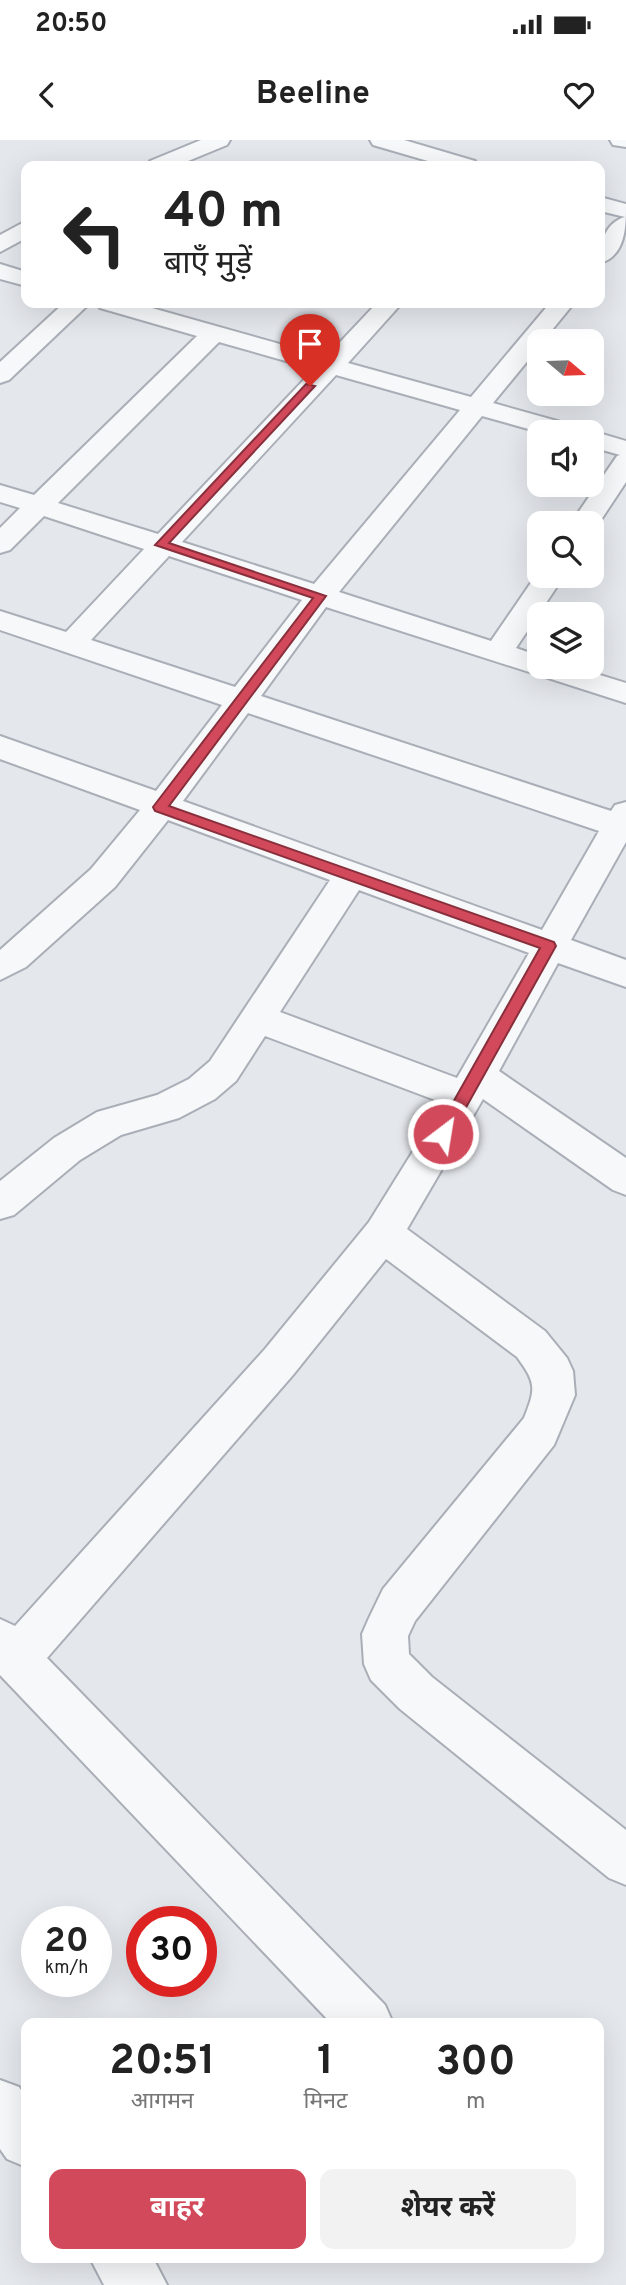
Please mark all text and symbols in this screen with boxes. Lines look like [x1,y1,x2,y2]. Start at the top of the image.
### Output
text: 20:50 [35,8,107,41]
text: Beeline [256,75,370,115]
icon: back [28,76,66,114]
icon: heart [560,76,598,114]
text: 40 m [164,183,283,245]
icon: left [49,189,140,280]
text: बाएँ मुड़ें [164,245,252,285]
pin [280,314,340,386]
icon: arrive [291,325,329,363]
north arrow [527,329,604,406]
map controls [527,329,604,679]
button: sound [527,420,604,497]
button: search [527,511,604,588]
button: layers [527,602,604,679]
position arrow [406,1097,480,1171]
speed limit sign: 30 [126,1906,217,1997]
text: 20 [44,1920,89,1964]
text: km/h [45,1957,88,1980]
text: 20:51 [109,2036,215,2089]
text: 1 [317,2036,334,2089]
text: 300 [436,2037,516,2090]
text: आगमन [131,2088,194,2117]
text: मिनट [303,2088,348,2117]
text: m [466,2088,486,2117]
button: बाहर [49,2169,306,2249]
button: शेयर करें [320,2169,576,2249]

